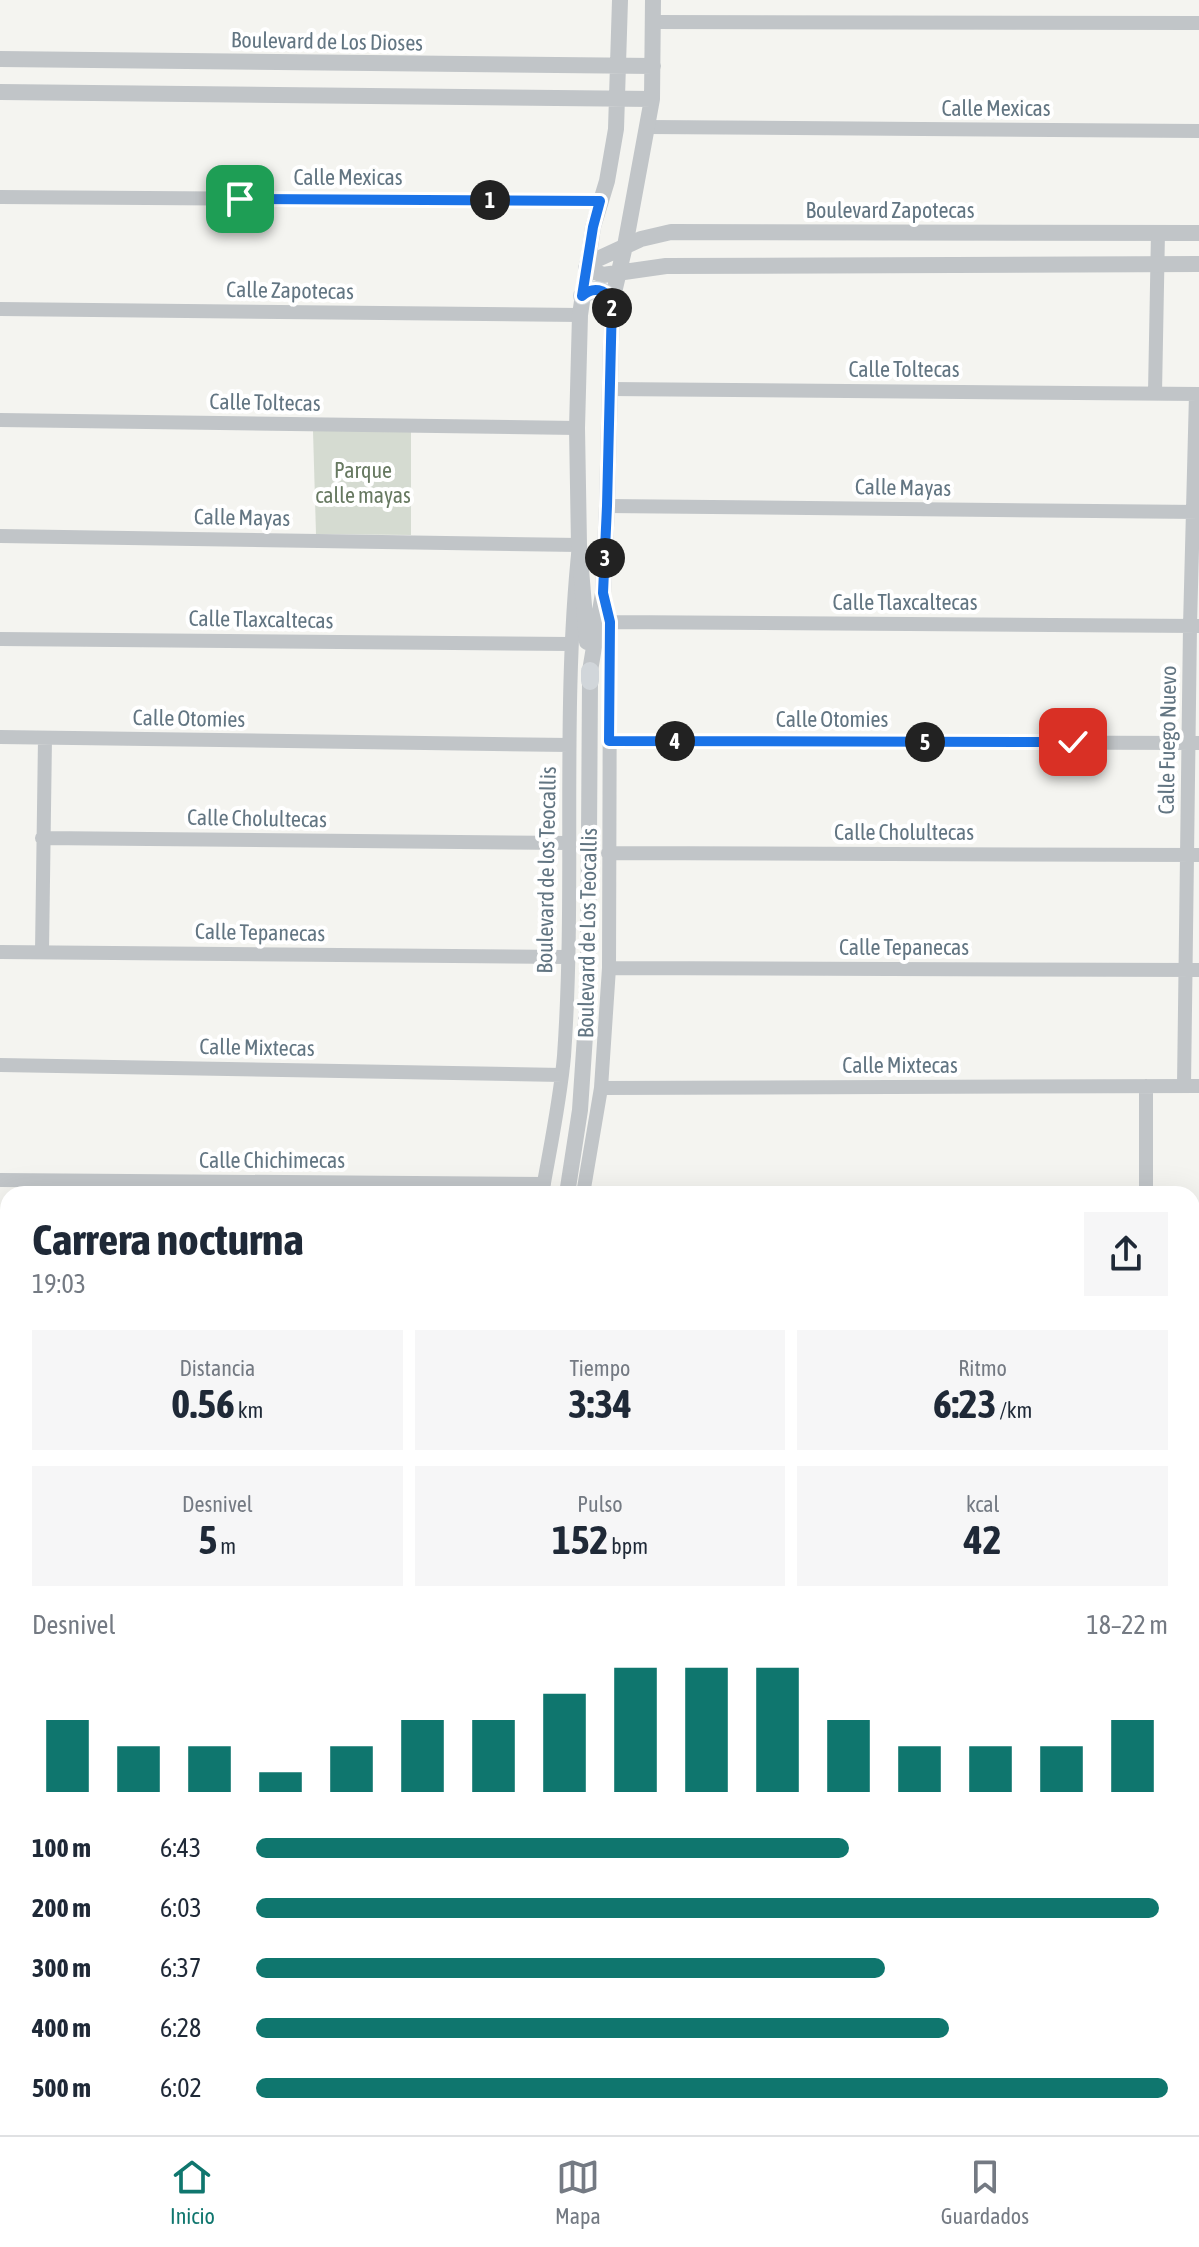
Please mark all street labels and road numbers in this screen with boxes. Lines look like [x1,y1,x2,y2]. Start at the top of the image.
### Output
street label: Boulevard de Los Dioses [231,26,423,56]
street label: Calle Mexicas [941,95,1051,121]
street label: Calle Mexicas [293,164,403,190]
street label: Boulevard Zapotecas [806,197,975,223]
street label: Calle Zapotecas [226,276,354,304]
street label: Calle Toltecas [848,356,960,382]
street label: Calle Toltecas [209,388,321,416]
street label: Calle Mayas [855,473,952,501]
street label: Calle Mayas [194,503,291,531]
street label: Calle Tlaxcaltecas [833,589,978,615]
street label: Calle Tlaxcaltecas [188,605,334,633]
street label: Calle Fuego Nuevo [1153,665,1181,815]
street label: Calle Otomies [133,704,246,732]
street label: Calle Otomies [776,706,888,732]
street label: Boulevard de los Teocallis [531,766,561,974]
street label: Calle Cholultecas [187,804,327,832]
street label: Calle Cholultecas [834,819,974,845]
street label: Boulevard de Los Teocallis [572,827,602,1038]
street label: Calle Tepanecas [195,918,326,946]
street label: Calle Tepanecas [839,934,969,960]
street label: Calle Mixtecas [199,1033,315,1061]
street label: Calle Mixtecas [842,1052,958,1078]
street label: Calle Chichimecas [199,1147,345,1173]

